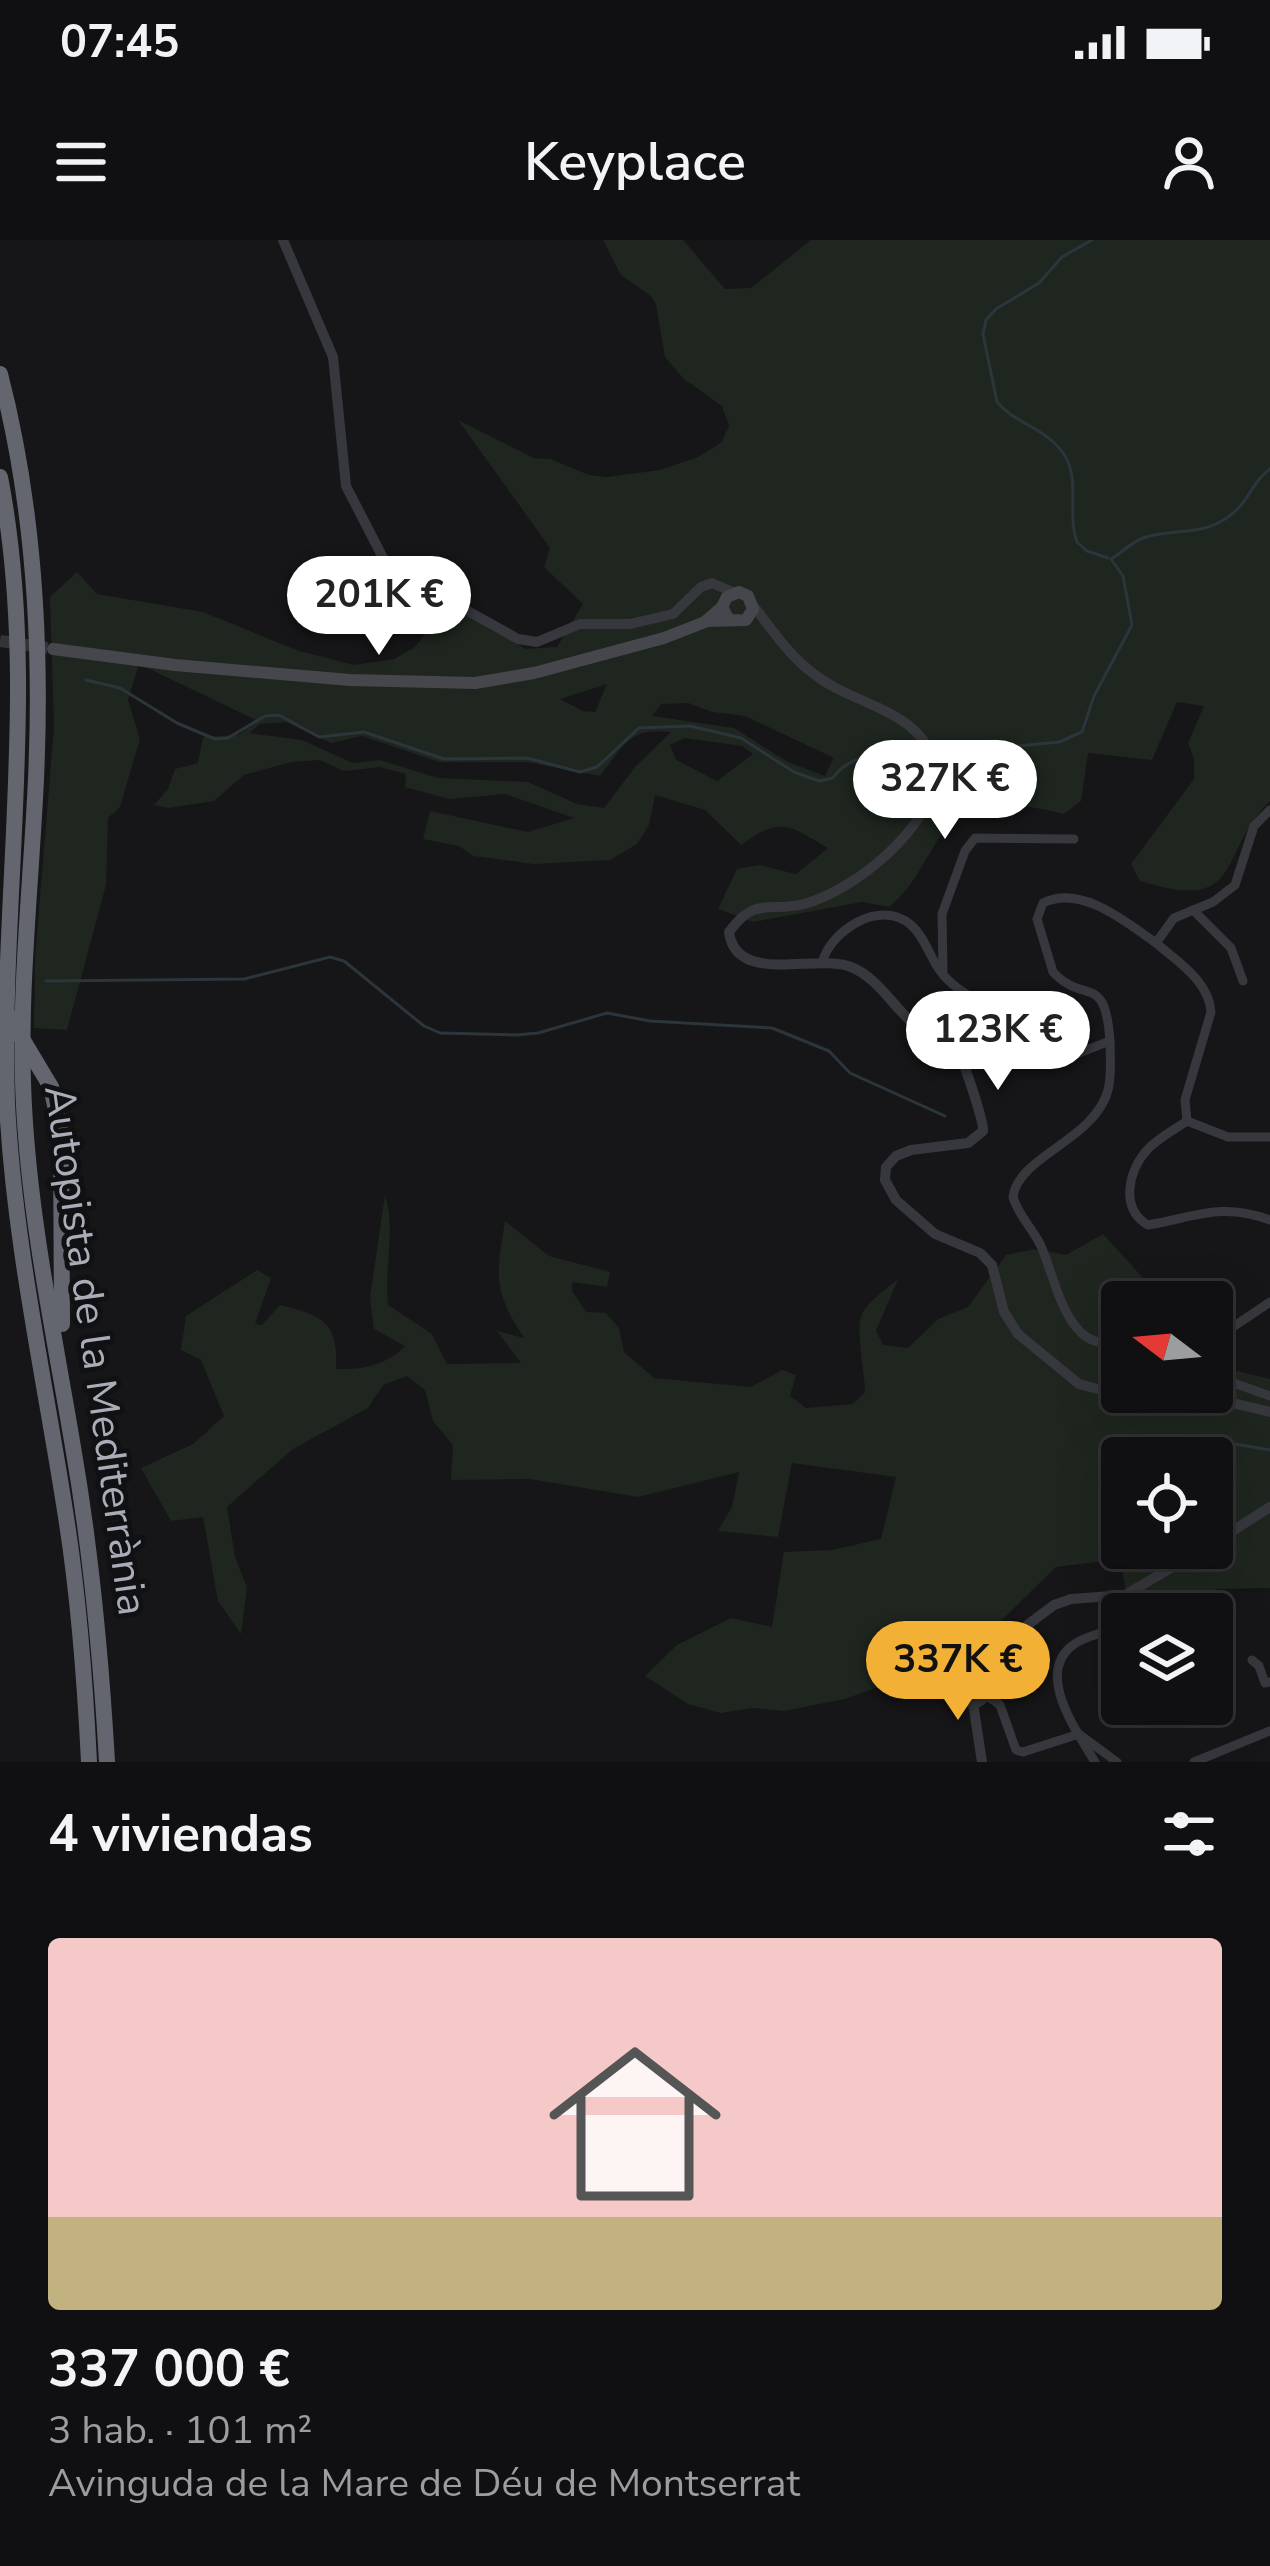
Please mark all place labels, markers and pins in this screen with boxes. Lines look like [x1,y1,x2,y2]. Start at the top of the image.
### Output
pin: 201K € [281,556,477,658]
pin: 327K € [847,740,1043,842]
pin: 123K € [900,991,1096,1093]
pin: 337K € [860,1621,1056,1723]

